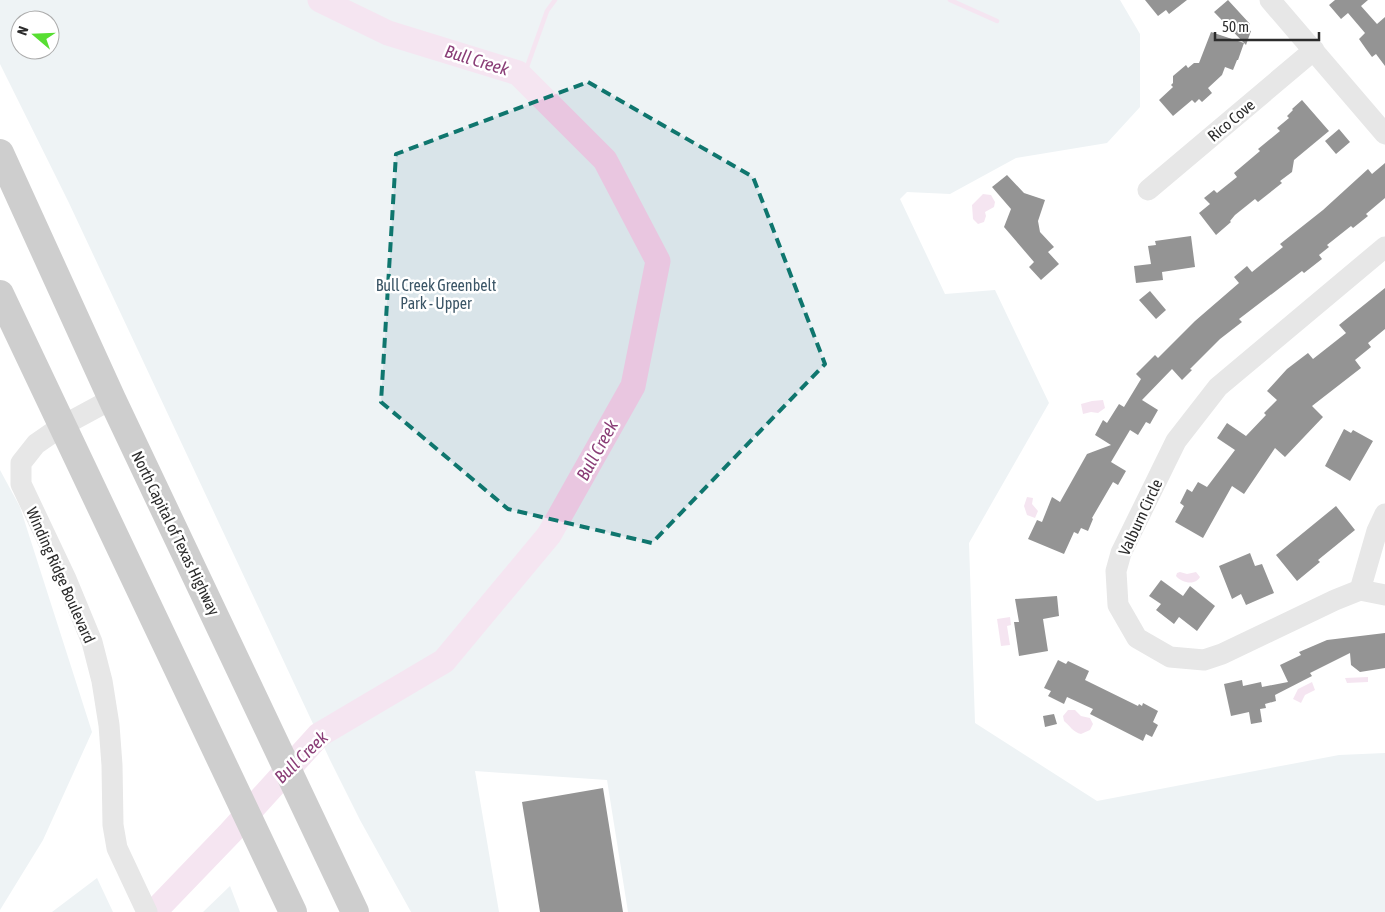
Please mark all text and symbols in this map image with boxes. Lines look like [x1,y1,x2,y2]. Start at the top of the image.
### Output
north arrow [10,10,60,60]
scale bar [1215,10,1319,42]
text: 50 m [1222,18,1249,35]
text: N [14,24,32,37]
water label: Bull Creek [442,40,513,80]
street label: Rico Cove [1204,95,1258,145]
park label: Bull Creek Greenbelt Park - Upper [376,276,497,313]
water label: Bull Creek [572,415,623,484]
street label: North Capital of Texas Highway [127,448,224,619]
street label: Valburn Circle [1115,476,1165,558]
street label: Winding Ridge Boulevard [22,504,99,646]
water label: Bull Creek [270,726,333,787]

